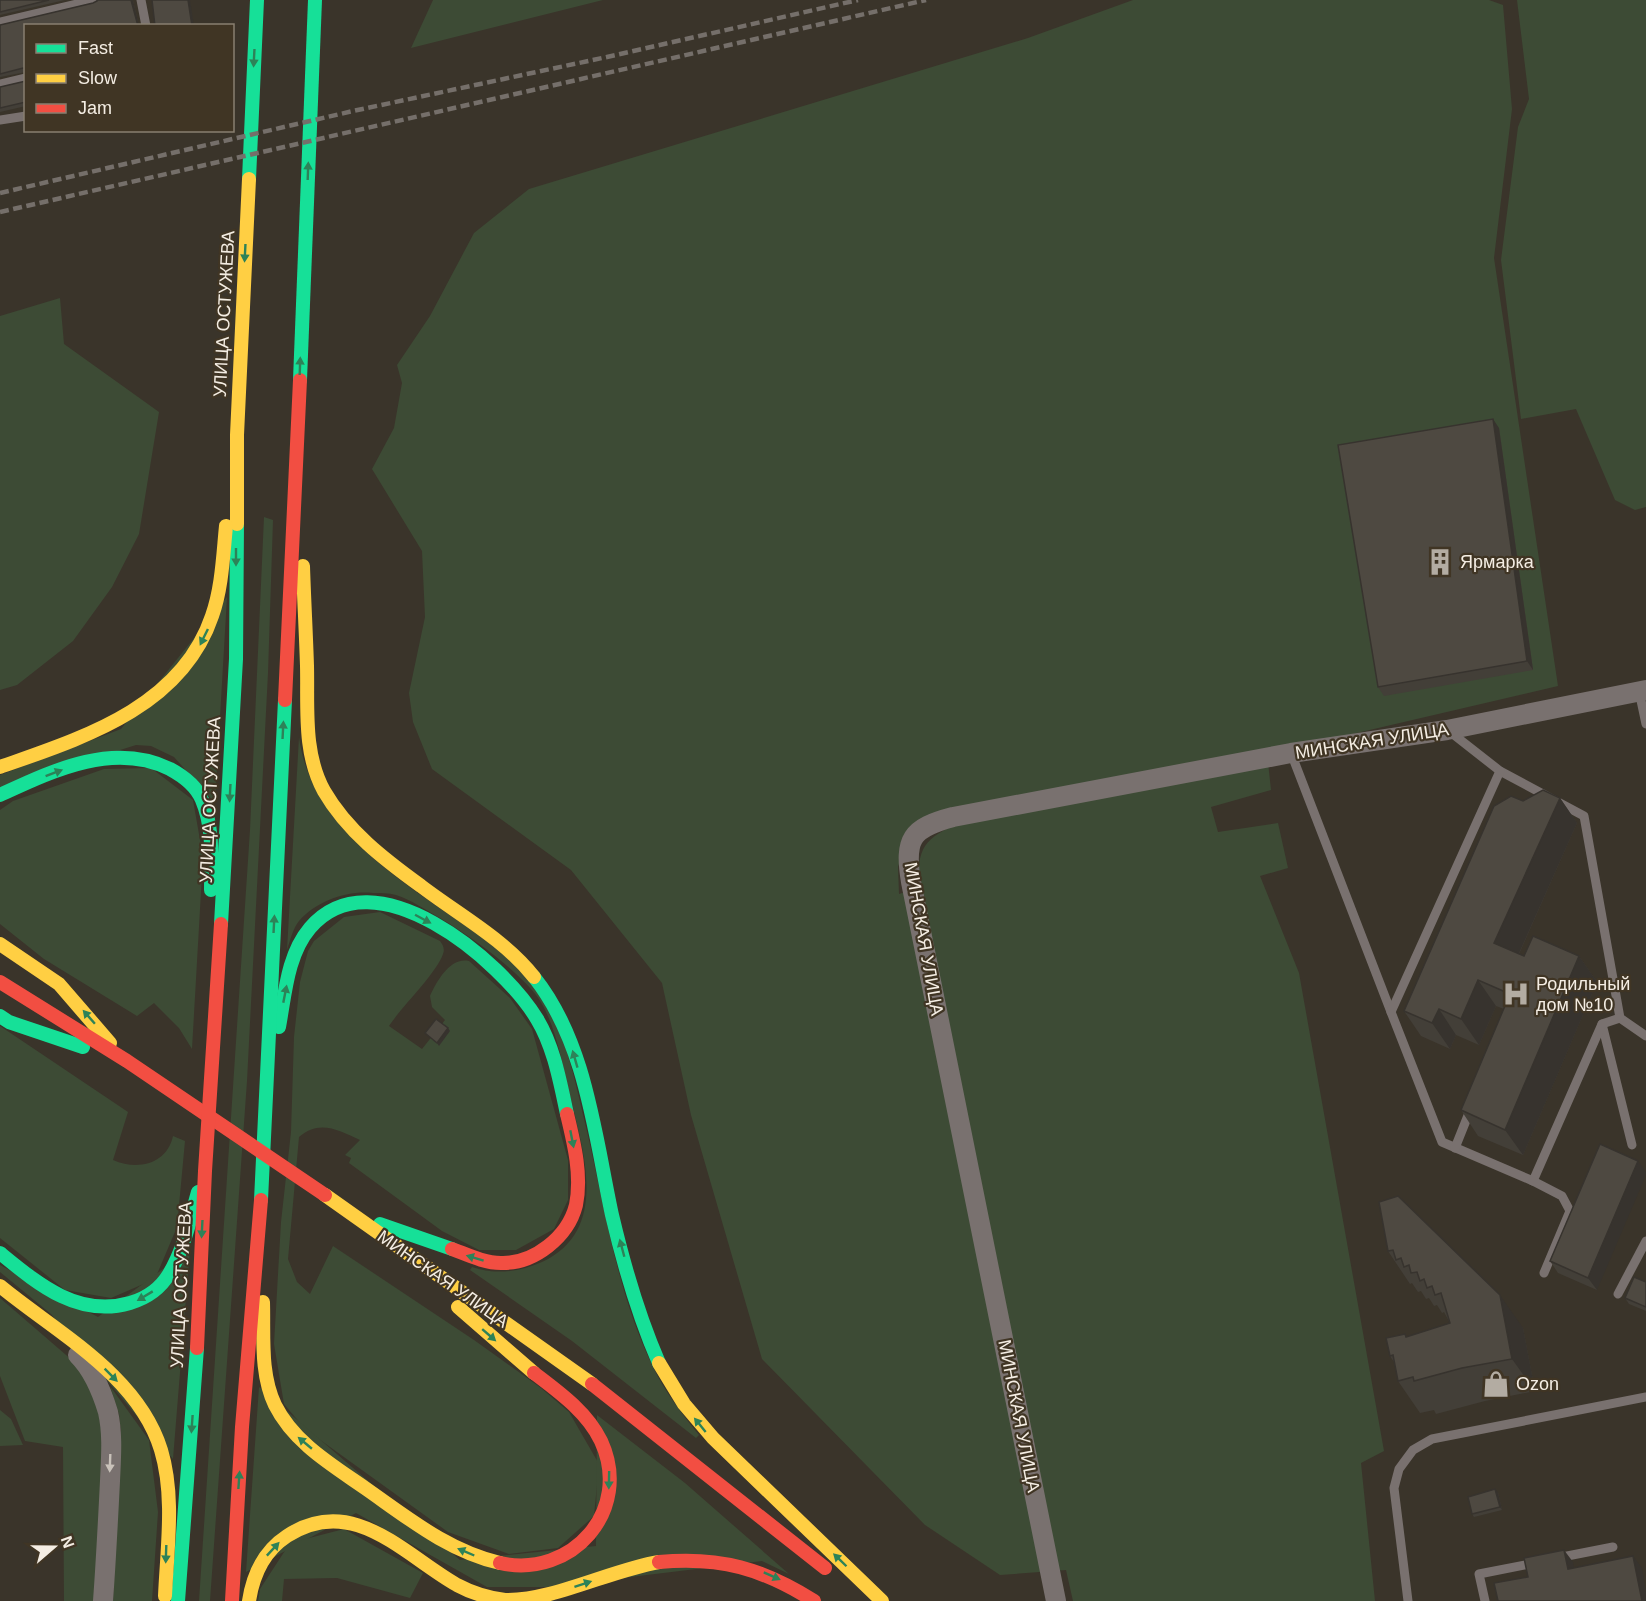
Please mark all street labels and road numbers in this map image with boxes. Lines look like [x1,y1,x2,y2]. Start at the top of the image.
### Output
street label: УЛИЦА ОСТУЖЕВА [210,230,238,398]
street label: УЛИЦА ОСТУЖЕВА [196,716,224,884]
street label: МИНСКАЯ УЛИЦА [1294,719,1450,763]
street label: МИНСКАЯ УЛИЦА [901,861,947,1017]
street label: УЛИЦА ОСТУЖЕВА [167,1201,195,1369]
street label: МИНСКАЯ УЛИЦА [374,1226,512,1332]
street label: МИНСКАЯ УЛИЦА [994,1338,1044,1494]

